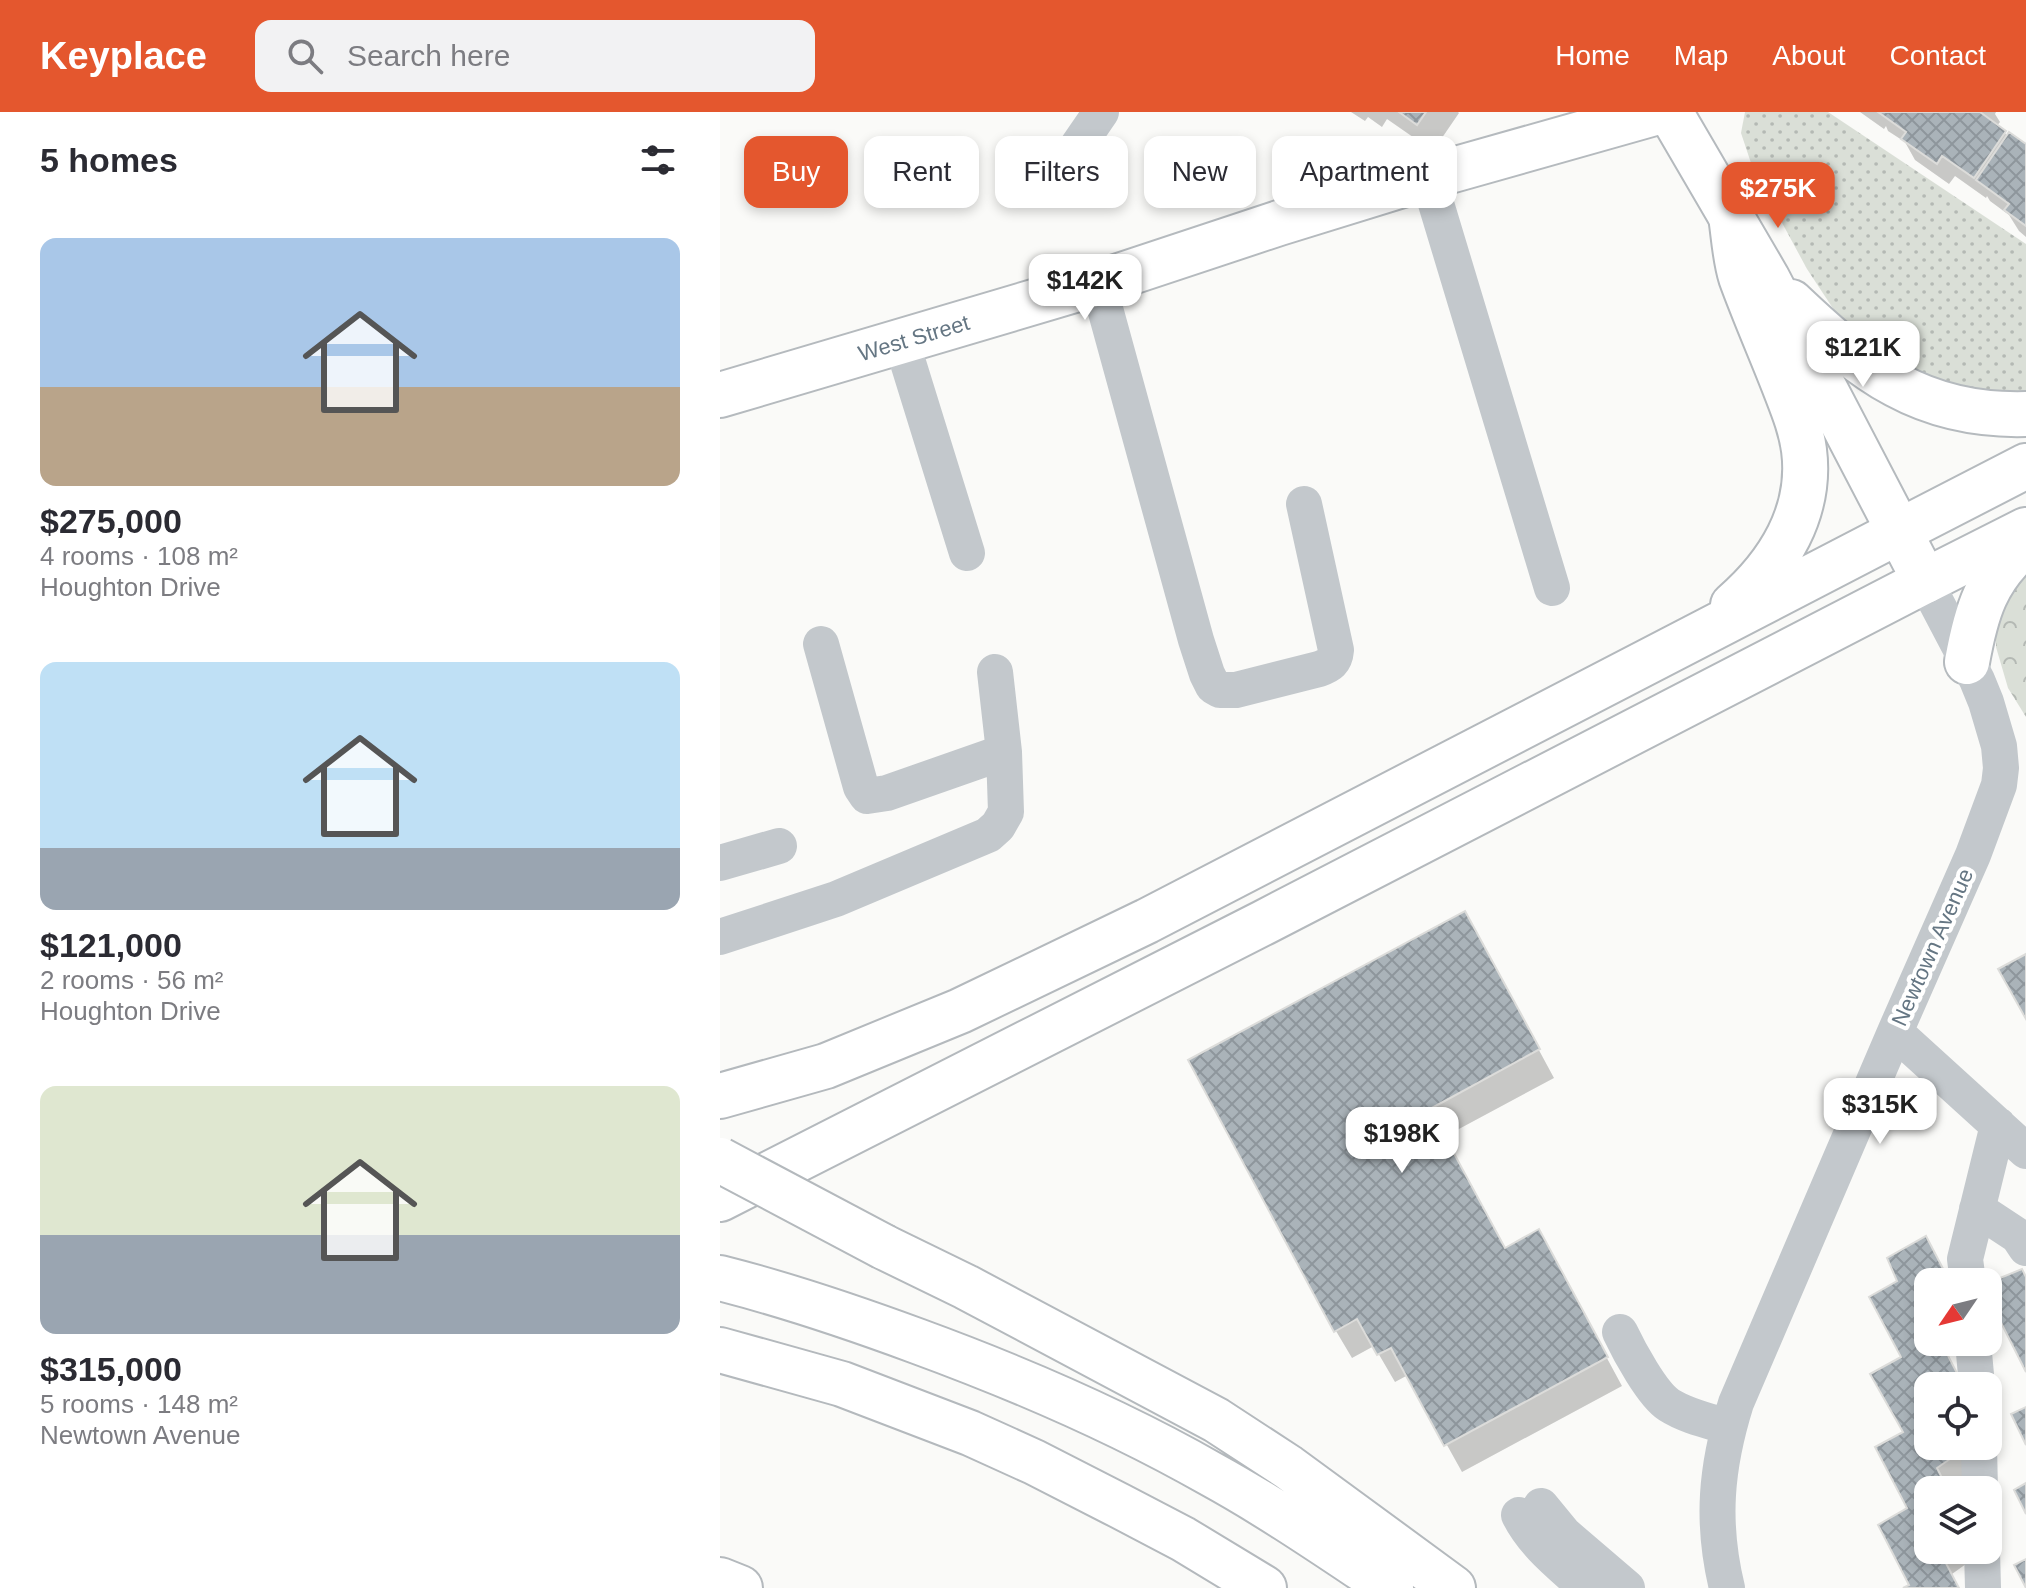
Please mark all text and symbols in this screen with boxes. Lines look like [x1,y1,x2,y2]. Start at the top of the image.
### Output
search box [255,20,815,92]
icon: search [283,34,327,78]
text: Keyplace [40,35,207,77]
text: Search here [347,39,510,72]
text: Home [1555,40,1630,71]
text: Map [1674,40,1728,71]
text: About [1772,40,1846,71]
text: Contact [1890,40,1986,71]
chip: Buy [744,136,848,208]
chip: Rent [864,136,979,208]
chip: Filters [995,136,1128,208]
chip: New [1144,136,1256,208]
chip: Apartment [1272,136,1457,208]
icon: filters [636,138,680,182]
text: 5 homes [40,141,178,179]
pin: $275K [1722,162,1834,230]
text: $275K [1740,173,1816,203]
pin: $142K [1029,254,1141,322]
text: $142K [1047,265,1123,295]
icon: home [288,290,432,434]
street label: West Street [855,310,972,366]
pin: $121K [1807,321,1919,389]
text: $121K [1825,332,1901,362]
text: $275,000 [40,502,182,540]
text: 4 rooms · 108 m² [40,541,238,571]
text: Houghton Drive [40,572,221,602]
icon: home [288,714,432,858]
street label: Newtown Avenue [1887,865,1978,1030]
text: $121,000 [40,926,182,964]
text: 2 rooms · 56 m² [40,965,224,995]
text: Houghton Drive [40,996,221,1026]
pin: $315K [1824,1078,1936,1146]
text: $315K [1842,1089,1918,1119]
pin: $198K [1346,1107,1458,1175]
text: $198K [1364,1118,1440,1148]
icon: home [288,1138,432,1282]
north arrow [1914,1268,2002,1356]
map controls [1914,1268,2002,1564]
text: $315,000 [40,1350,182,1388]
button: locate [1914,1372,2002,1460]
text: 5 rooms · 148 m² [40,1389,238,1419]
text: Newtown Avenue [40,1420,240,1450]
button: layers [1914,1476,2002,1564]

